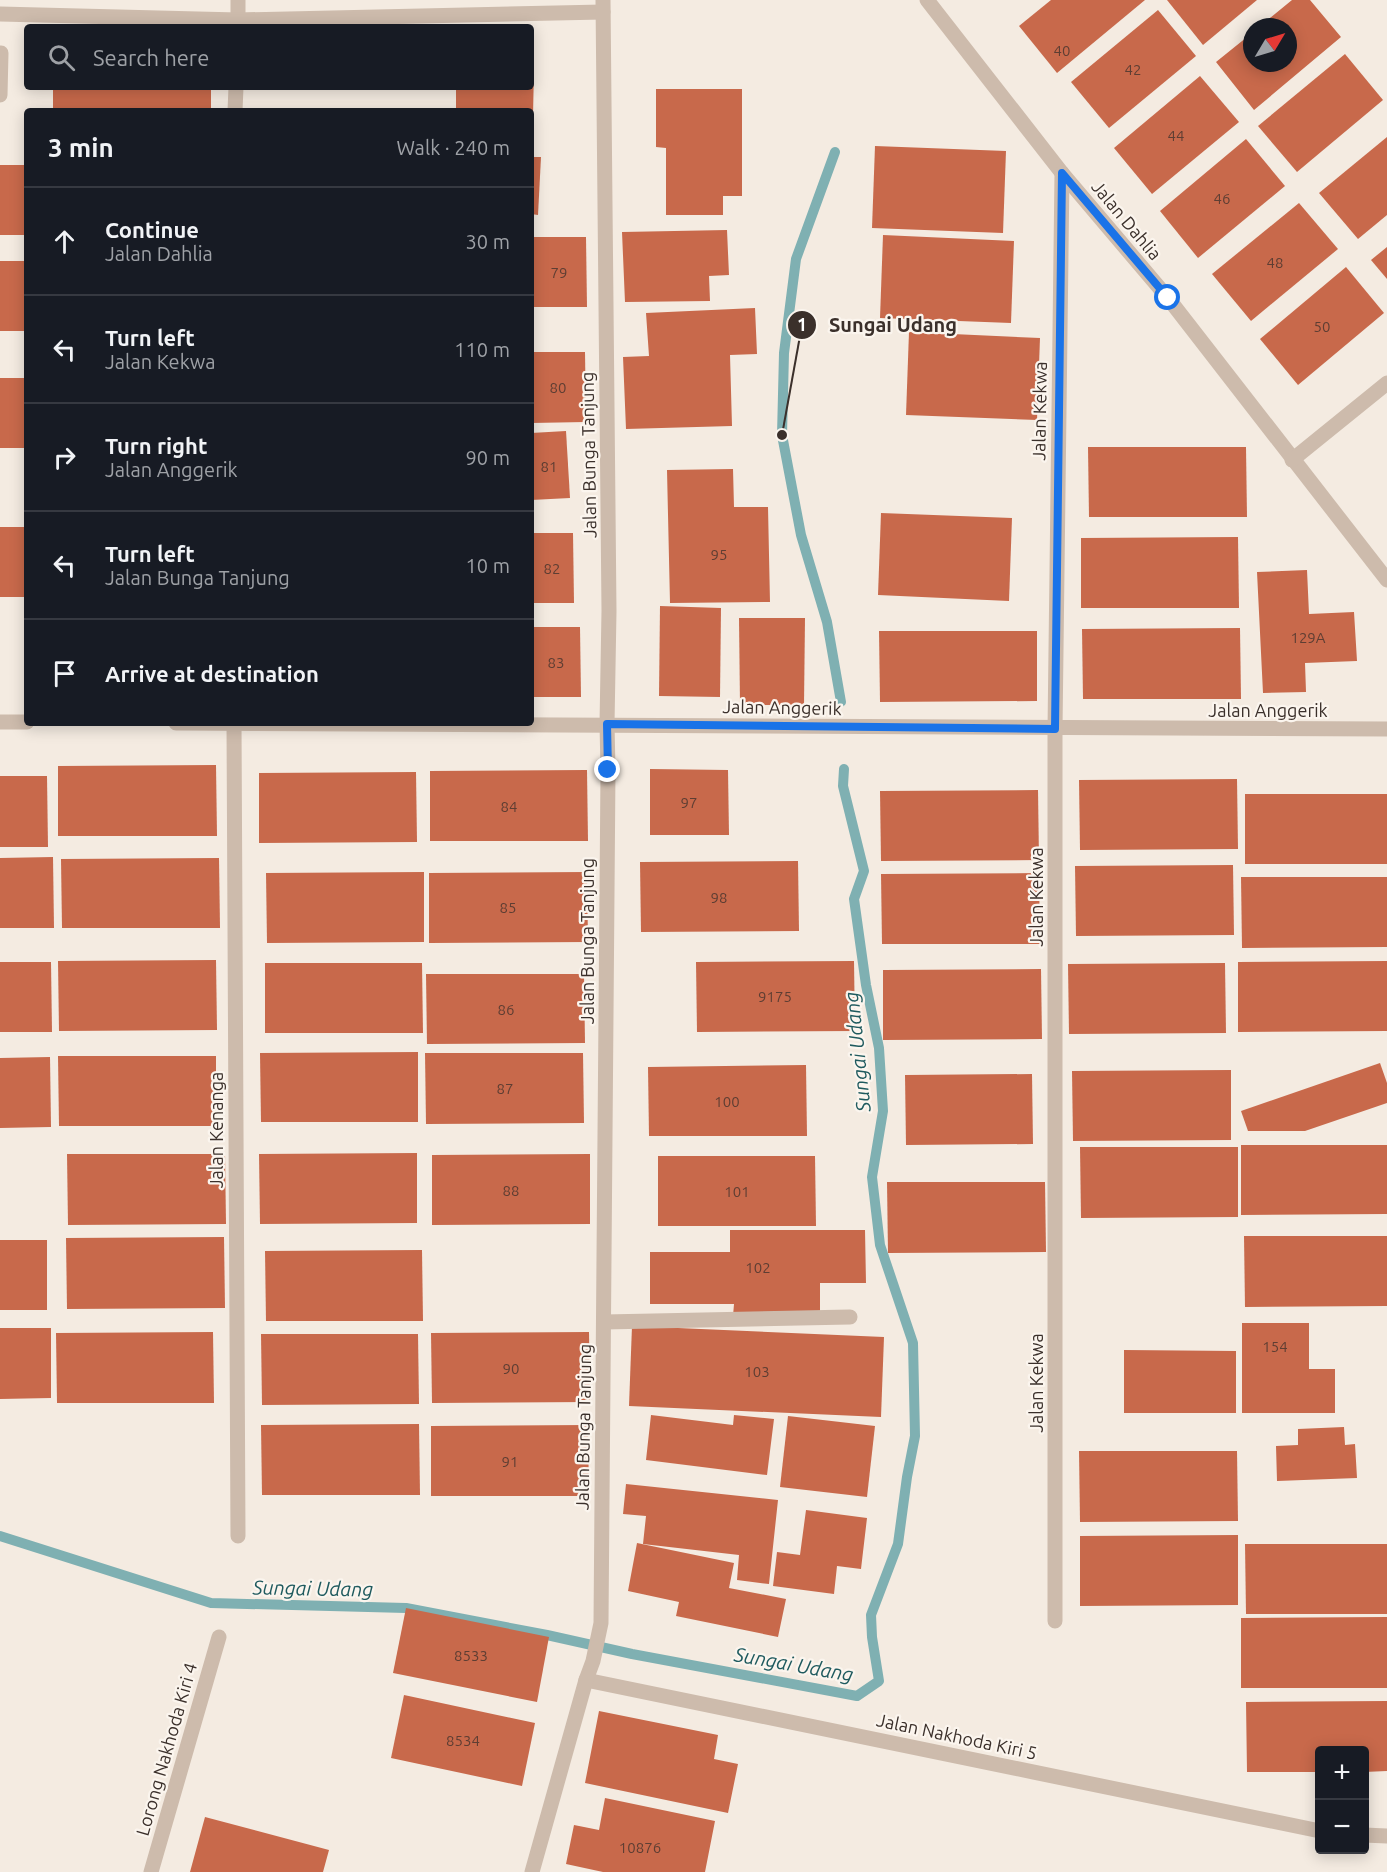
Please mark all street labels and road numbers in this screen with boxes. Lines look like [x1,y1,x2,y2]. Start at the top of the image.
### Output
street label: Jalan Dahlia [1088,176,1166,264]
street label: Jalan Kekwa [1028,361,1050,461]
street label: Jalan Bunga Tanjung [577,372,599,538]
street label: Jalan Anggerik [722,696,842,718]
street label: Jalan Anggerik [1208,700,1328,720]
street label: Jalan Kekwa [1026,847,1046,947]
street label: Jalan Bunga Tanjung [577,858,597,1024]
street label: Jalan Kenanga [206,1072,226,1188]
street label: Jalan Kekwa [1026,1333,1046,1433]
street label: Jalan Bunga Tanjung [572,1344,594,1510]
street label: Lorong Nakhoda Kiri 4 [132,1660,200,1838]
street label: Jalan Nakhoda Kiri 5 [875,1709,1039,1763]

